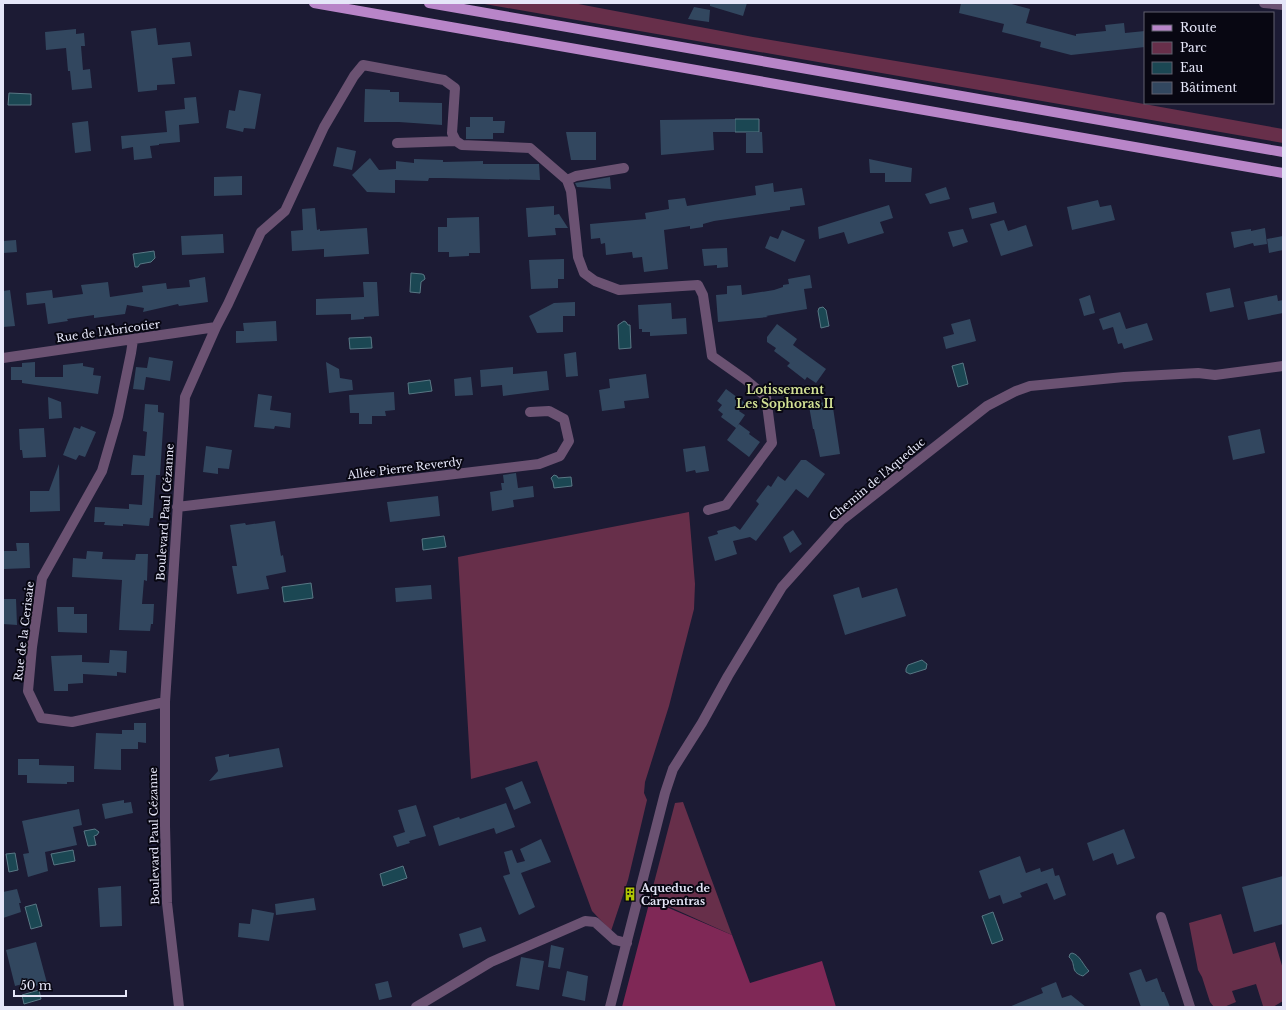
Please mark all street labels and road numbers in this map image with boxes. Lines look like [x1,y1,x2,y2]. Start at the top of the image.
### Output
street label: Rue de l'Abricotier [55,317,162,345]
street label: Chemin de l'Aqueduc [826,435,928,523]
street label: Boulevard Paul Cézanne [153,443,177,581]
street label: Allée Pierre Reverdy [346,454,463,482]
street label: Rue de la Cerisaie [11,580,37,682]
street label: Boulevard Paul Cézanne [146,767,162,905]

